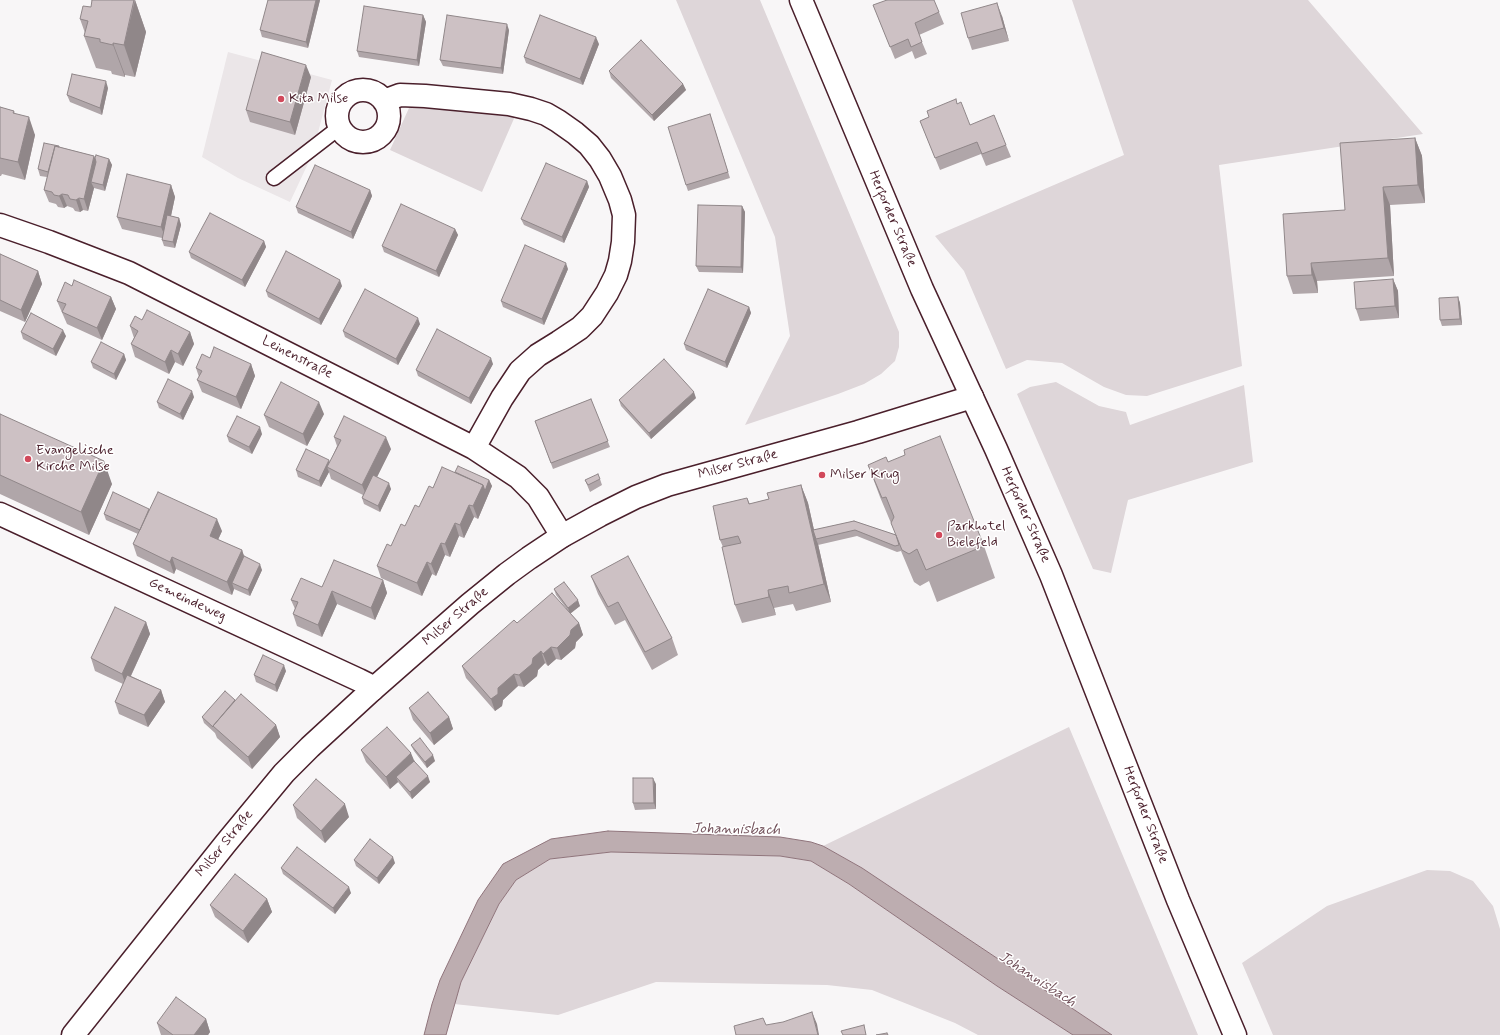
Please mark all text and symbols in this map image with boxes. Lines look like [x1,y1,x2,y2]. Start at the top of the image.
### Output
place label: Kita Milse [289,91,348,107]
marker: Kita Milse [276,94,286,104]
street label: Herforder Straße [864,168,920,270]
street label: Leinenstraße [259,333,335,383]
place label: Evangelische Kirche Milse [36,443,114,476]
street label: Milser Straße [696,446,780,484]
marker: Evangelische Kirche Milse [23,454,33,464]
street label: Herforder Straße [996,464,1054,566]
place label: Milser Krug [830,467,900,483]
marker: Milser Krug [817,470,827,480]
place label: Parkhotel Bielefeld [947,519,1005,552]
marker: Parkhotel Bielefeld [934,530,944,540]
street label: Gemeindeweg [146,575,228,625]
street label: Milser Straße [420,584,492,650]
street label: Herforder Straße [1119,764,1171,866]
street label: Milser Straße [193,807,257,881]
water label: Johannisbach [692,820,780,840]
water label: Johannisbach [995,948,1079,1012]

